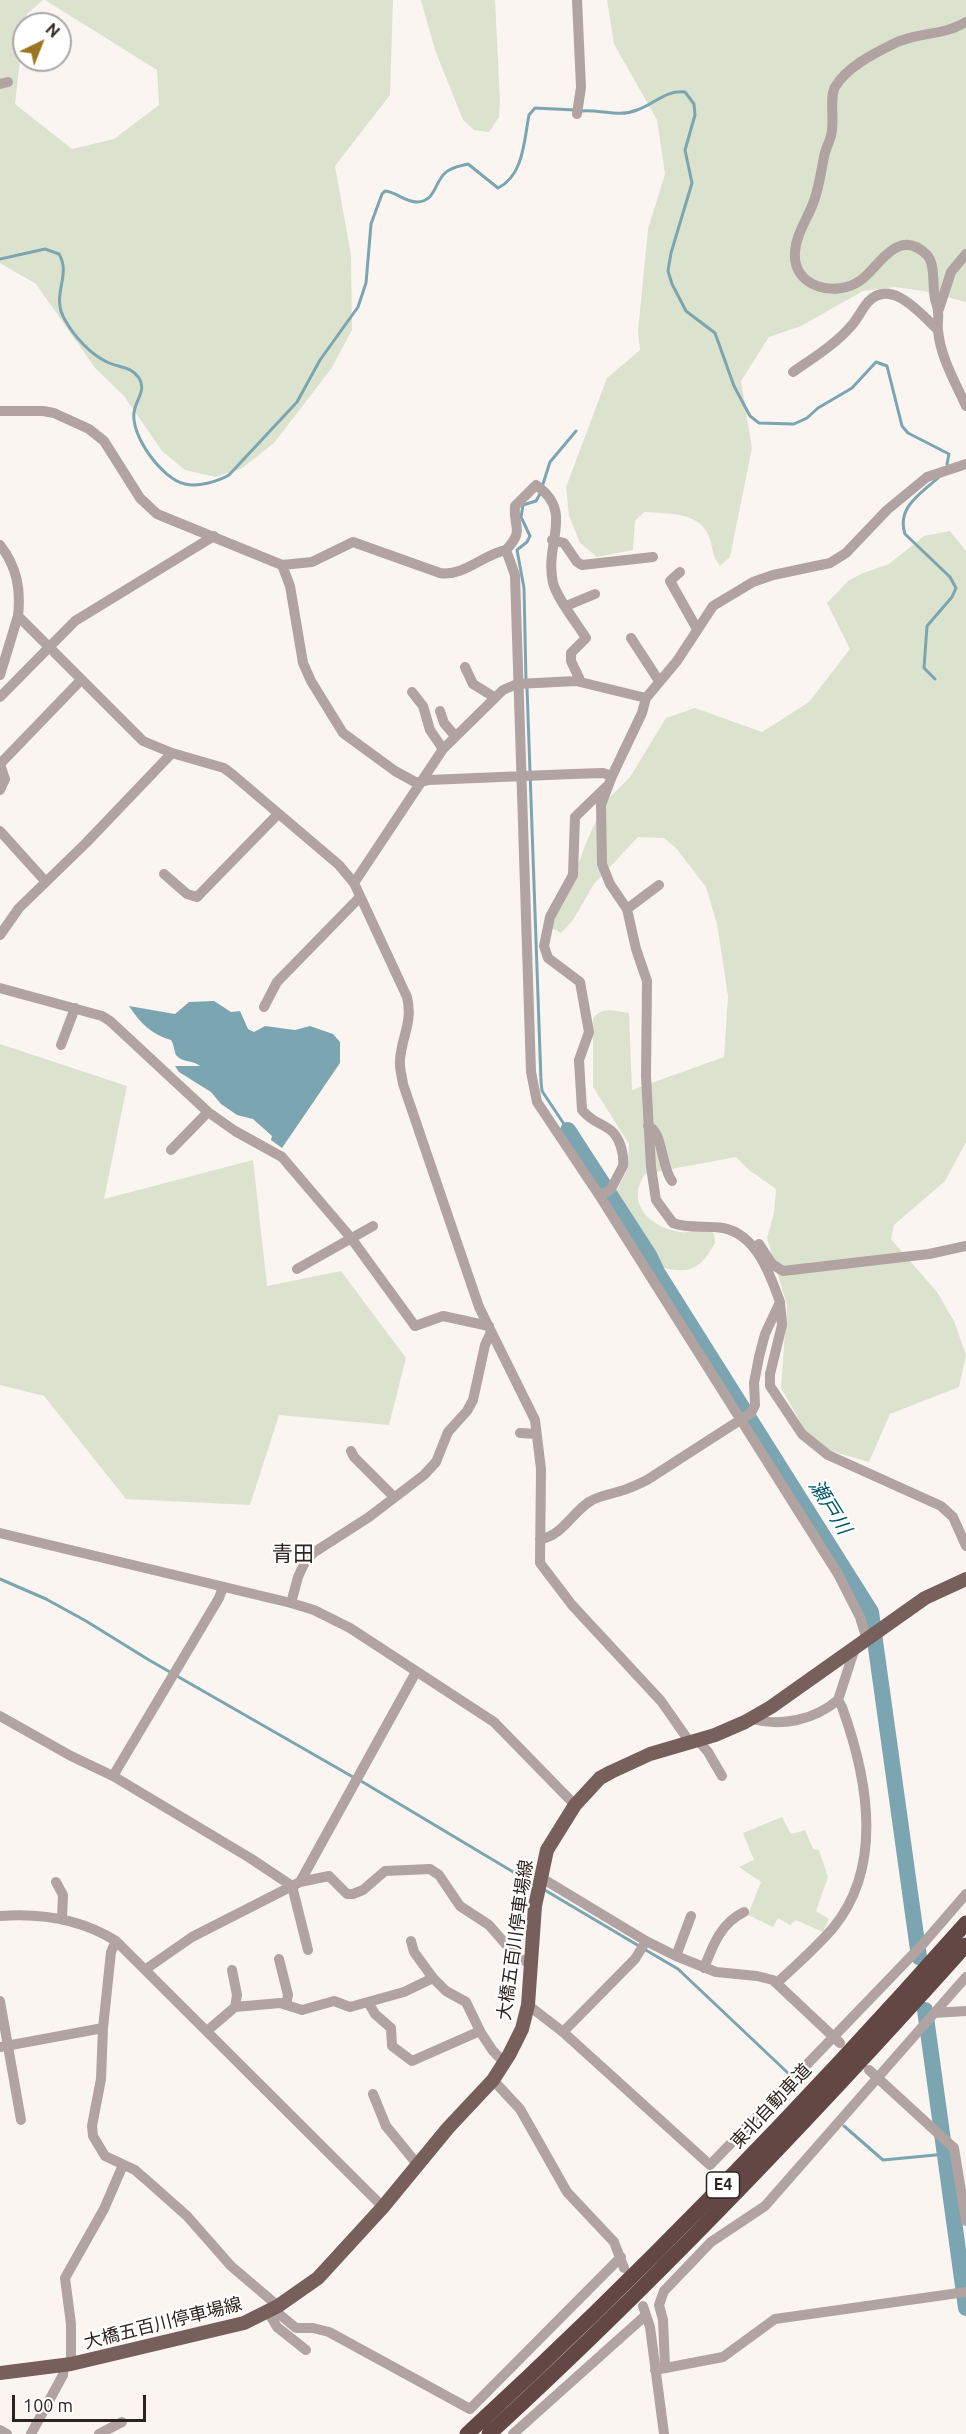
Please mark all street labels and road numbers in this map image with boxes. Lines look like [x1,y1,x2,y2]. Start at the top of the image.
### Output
street label: 大橋五百川停車場線 [493,1858,537,2022]
street label: 東北自動車道 [726,2059,816,2153]
road number: E4 [706,2172,740,2198]
street label: 大橋五百川停車場線 [82,2293,244,2353]

